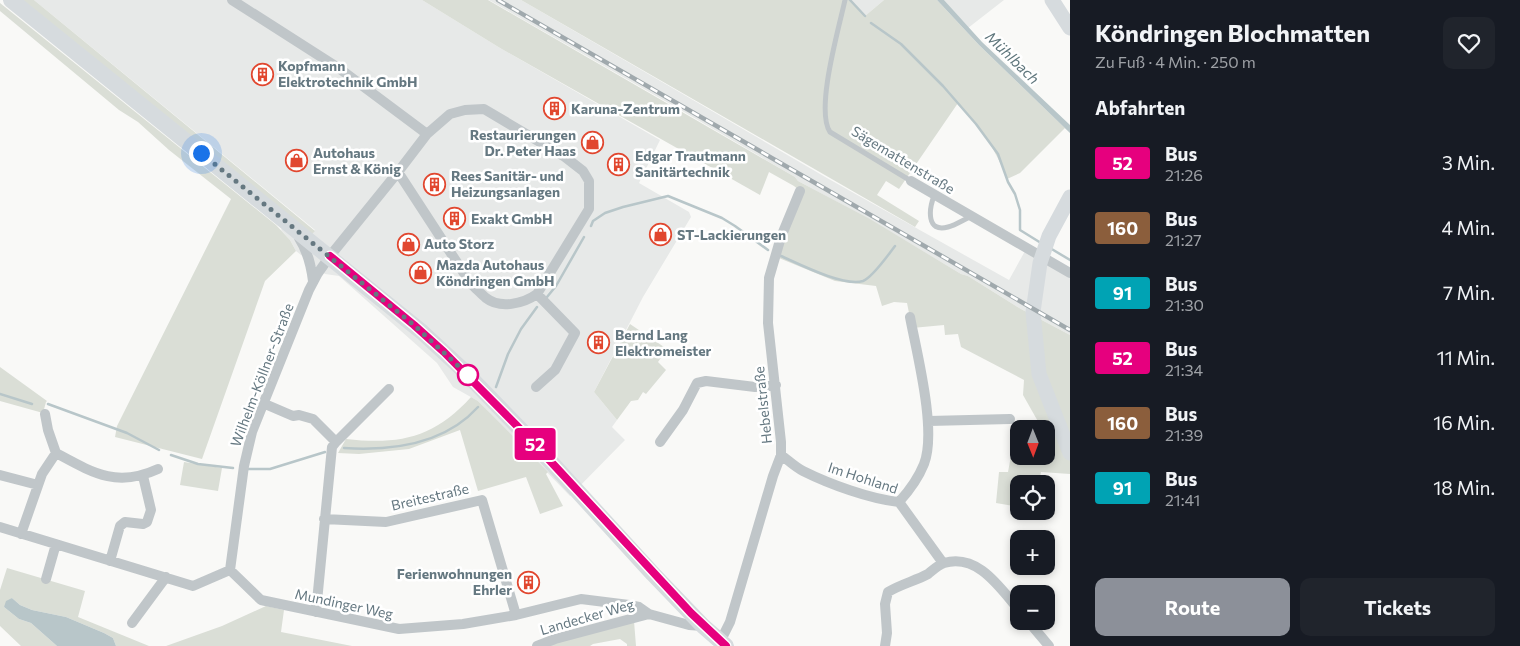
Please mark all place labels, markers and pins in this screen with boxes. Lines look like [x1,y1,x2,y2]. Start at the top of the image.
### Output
place label: Kopfmann Elektrotechnik GmbH [278,57,417,90]
building icon: Kopfmann Elektrotechnik GmbH [250,62,274,86]
building icon: Karuna-Zentrum [543,97,567,121]
place label: Karuna-Zentrum [571,100,680,117]
place label: Restaurierungen Dr. Peter Haas [470,126,576,159]
shop icon: Restaurierungen Dr. Peter Haas [580,131,604,155]
place label: Autohaus Ernst & König [313,144,401,177]
place label: Edgar Trautmann Sanitärtechnik [635,147,746,180]
shop icon: Autohaus Ernst & König [285,149,309,173]
building icon: Edgar Trautmann Sanitärtechnik [607,152,631,176]
place label: Rees Sanitär- und Heizungsanlagen [451,167,564,200]
building icon: Rees Sanitär- und Heizungsanlagen [423,172,447,196]
building icon: Exakt GmbH [443,207,467,231]
place label: Exakt GmbH [471,210,553,227]
shop icon: ST-Lackierungen [649,223,673,247]
place label: ST-Lackierungen [677,226,786,243]
shop icon: Auto Storz [396,232,420,256]
place label: Auto Storz [424,235,494,252]
place label: Mazda Autohaus Köndringen GmbH [436,256,555,289]
shop icon: Mazda Autohaus Köndringen GmbH [408,261,432,285]
place label: Bernd Lang Elektromeister [615,326,712,359]
building icon: Bernd Lang Elektromeister [587,331,611,355]
unlabelled marker [457,364,479,386]
place label: Ferienwohnungen Ehrler [397,565,512,598]
building icon: Ferienwohnungen Ehrler [516,570,540,594]

